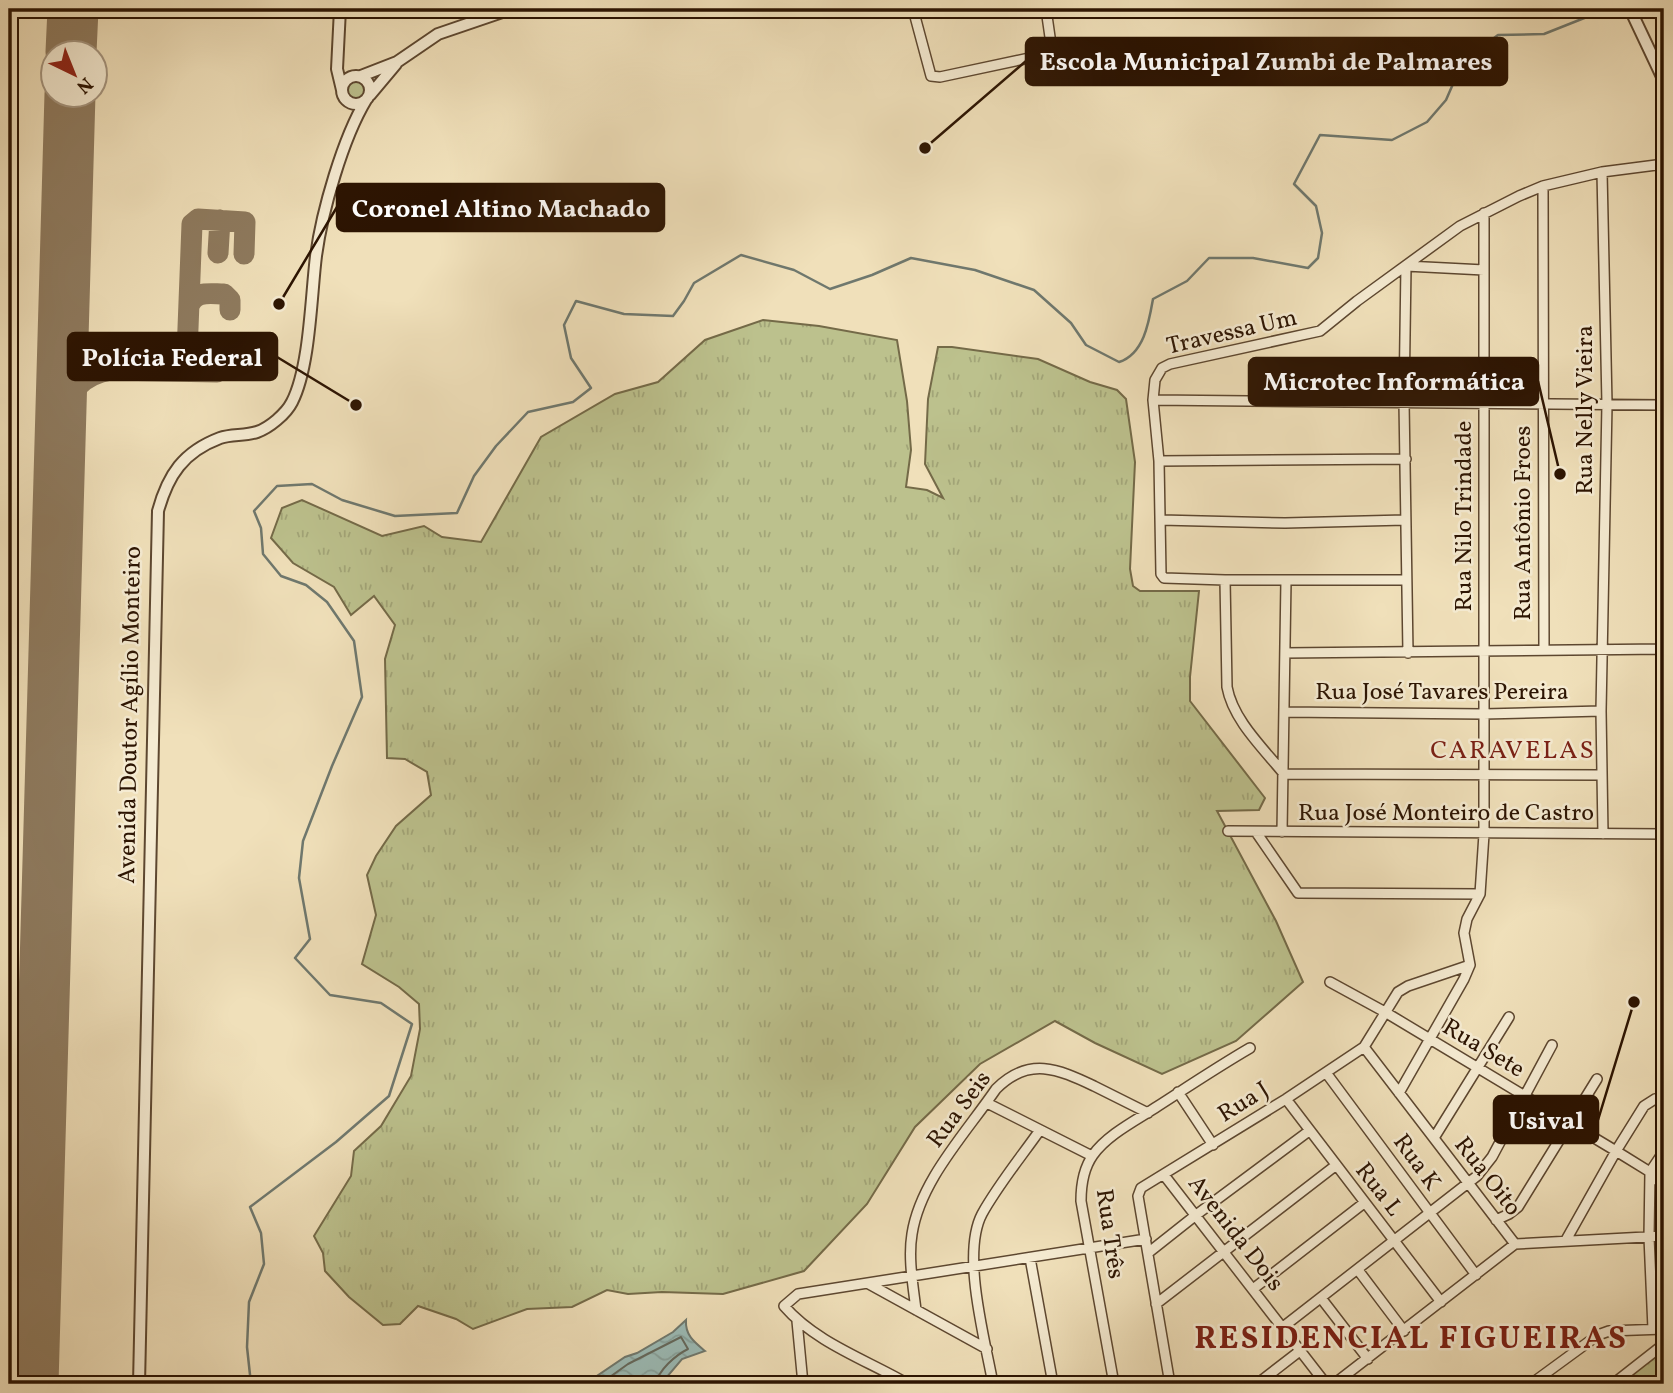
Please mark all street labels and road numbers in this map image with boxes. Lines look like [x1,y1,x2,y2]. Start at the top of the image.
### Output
street label: Travessa Um [1163,301,1301,365]
street label: Rua Nelly Vieira [1569,325,1603,495]
street label: Rua Nilo Trindade [1448,421,1482,611]
street label: Rua Antônio Froes [1507,425,1541,621]
street label: Avenida Doutor Agílio Monteiro [111,546,151,884]
street label: Rua José Tavares Pereira [1315,676,1569,710]
street label: Rua José Monteiro de Castro [1298,797,1594,831]
street label: Rua Sete [1435,1011,1531,1087]
street label: Rua Seis [920,1064,1000,1156]
street label: Rua J [1212,1074,1276,1132]
street label: Rua K [1384,1128,1448,1198]
street label: Rua Oito [1445,1130,1529,1224]
street label: Rua L [1346,1156,1410,1224]
street label: Avenida Dois [1179,1169,1291,1299]
street label: Rua Três [1086,1187,1132,1281]

